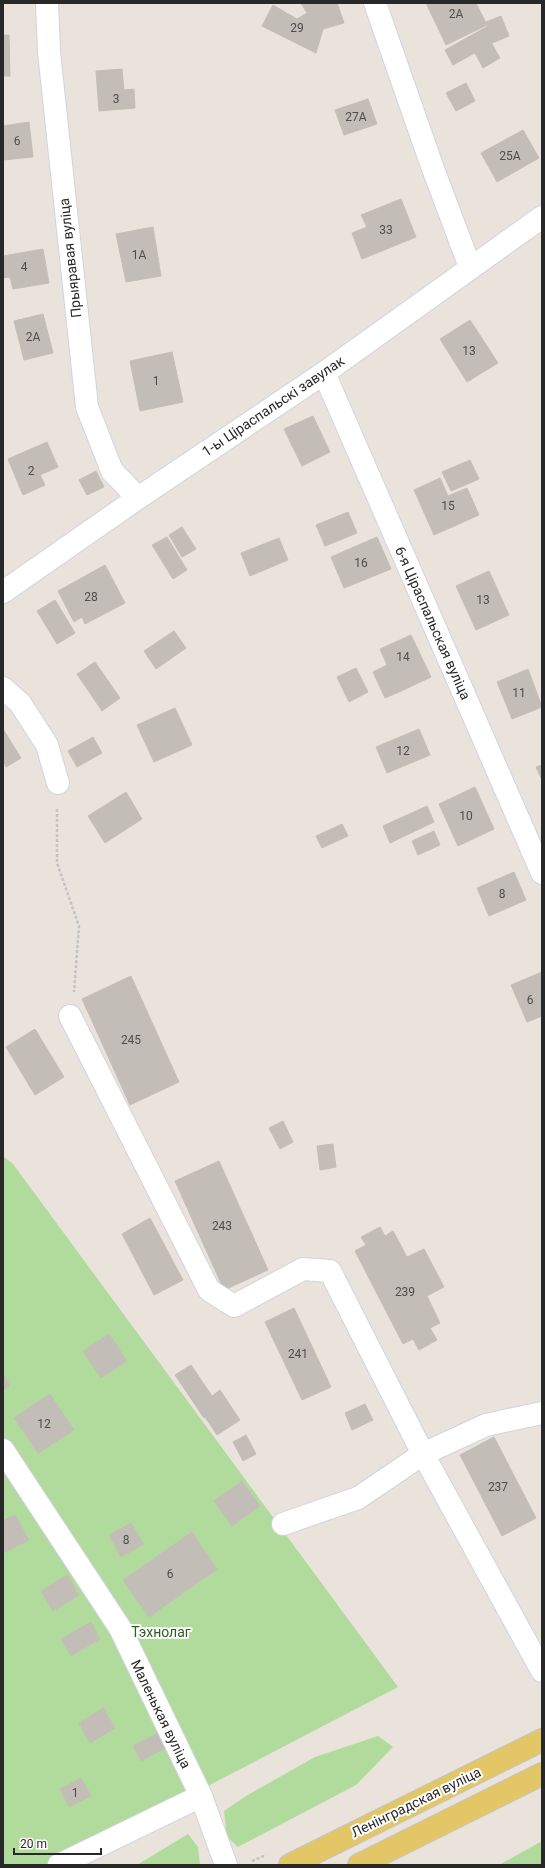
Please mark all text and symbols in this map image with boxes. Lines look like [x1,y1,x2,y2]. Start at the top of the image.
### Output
house number: 2А [449,7,463,21]
house number: 29 [290,21,304,35]
house number: 3 [113,92,119,106]
house number: 27А [345,110,367,124]
house number: 6 [14,134,21,148]
house number: 25А [499,149,521,163]
street label: Прыяравая вуліца [56,197,84,319]
house number: 33 [379,223,393,237]
house number: 1А [132,248,146,262]
house number: 4 [21,260,28,274]
house number: 2А [26,330,40,344]
house number: 13 [462,344,476,358]
street label: 1-ы Ціраспальскі завулак [199,352,347,460]
house number: 1 [153,374,159,388]
house number: 2 [28,464,35,478]
house number: 15 [441,499,455,513]
street label: 6-я Ціраспальская вуліца [392,544,474,702]
house number: 16 [354,556,368,570]
house number: 28 [84,590,98,604]
house number: 13 [476,593,490,607]
house number: 14 [396,650,410,664]
house number: 11 [512,686,526,700]
house number: 12 [396,744,410,758]
house number: 10 [459,809,473,823]
house number: 8 [499,887,506,901]
house number: 6 [527,993,534,1007]
house number: 245 [121,1033,141,1047]
house number: 243 [212,1219,232,1233]
house number: 239 [395,1285,415,1299]
house number: 241 [288,1347,308,1361]
house number: 12 [37,1417,51,1431]
house number: 237 [488,1480,508,1494]
house number: 8 [123,1533,130,1547]
house number: 6 [167,1567,174,1581]
park label: Тэхнолаг [131,1624,191,1640]
street label: Маленькая вуліца [128,1657,194,1771]
street label: Ленінградская вуліца [349,1764,483,1840]
house number: 1 [72,1786,78,1800]
scale bar [14,1830,101,1856]
text: 20 m [20,1837,47,1851]

